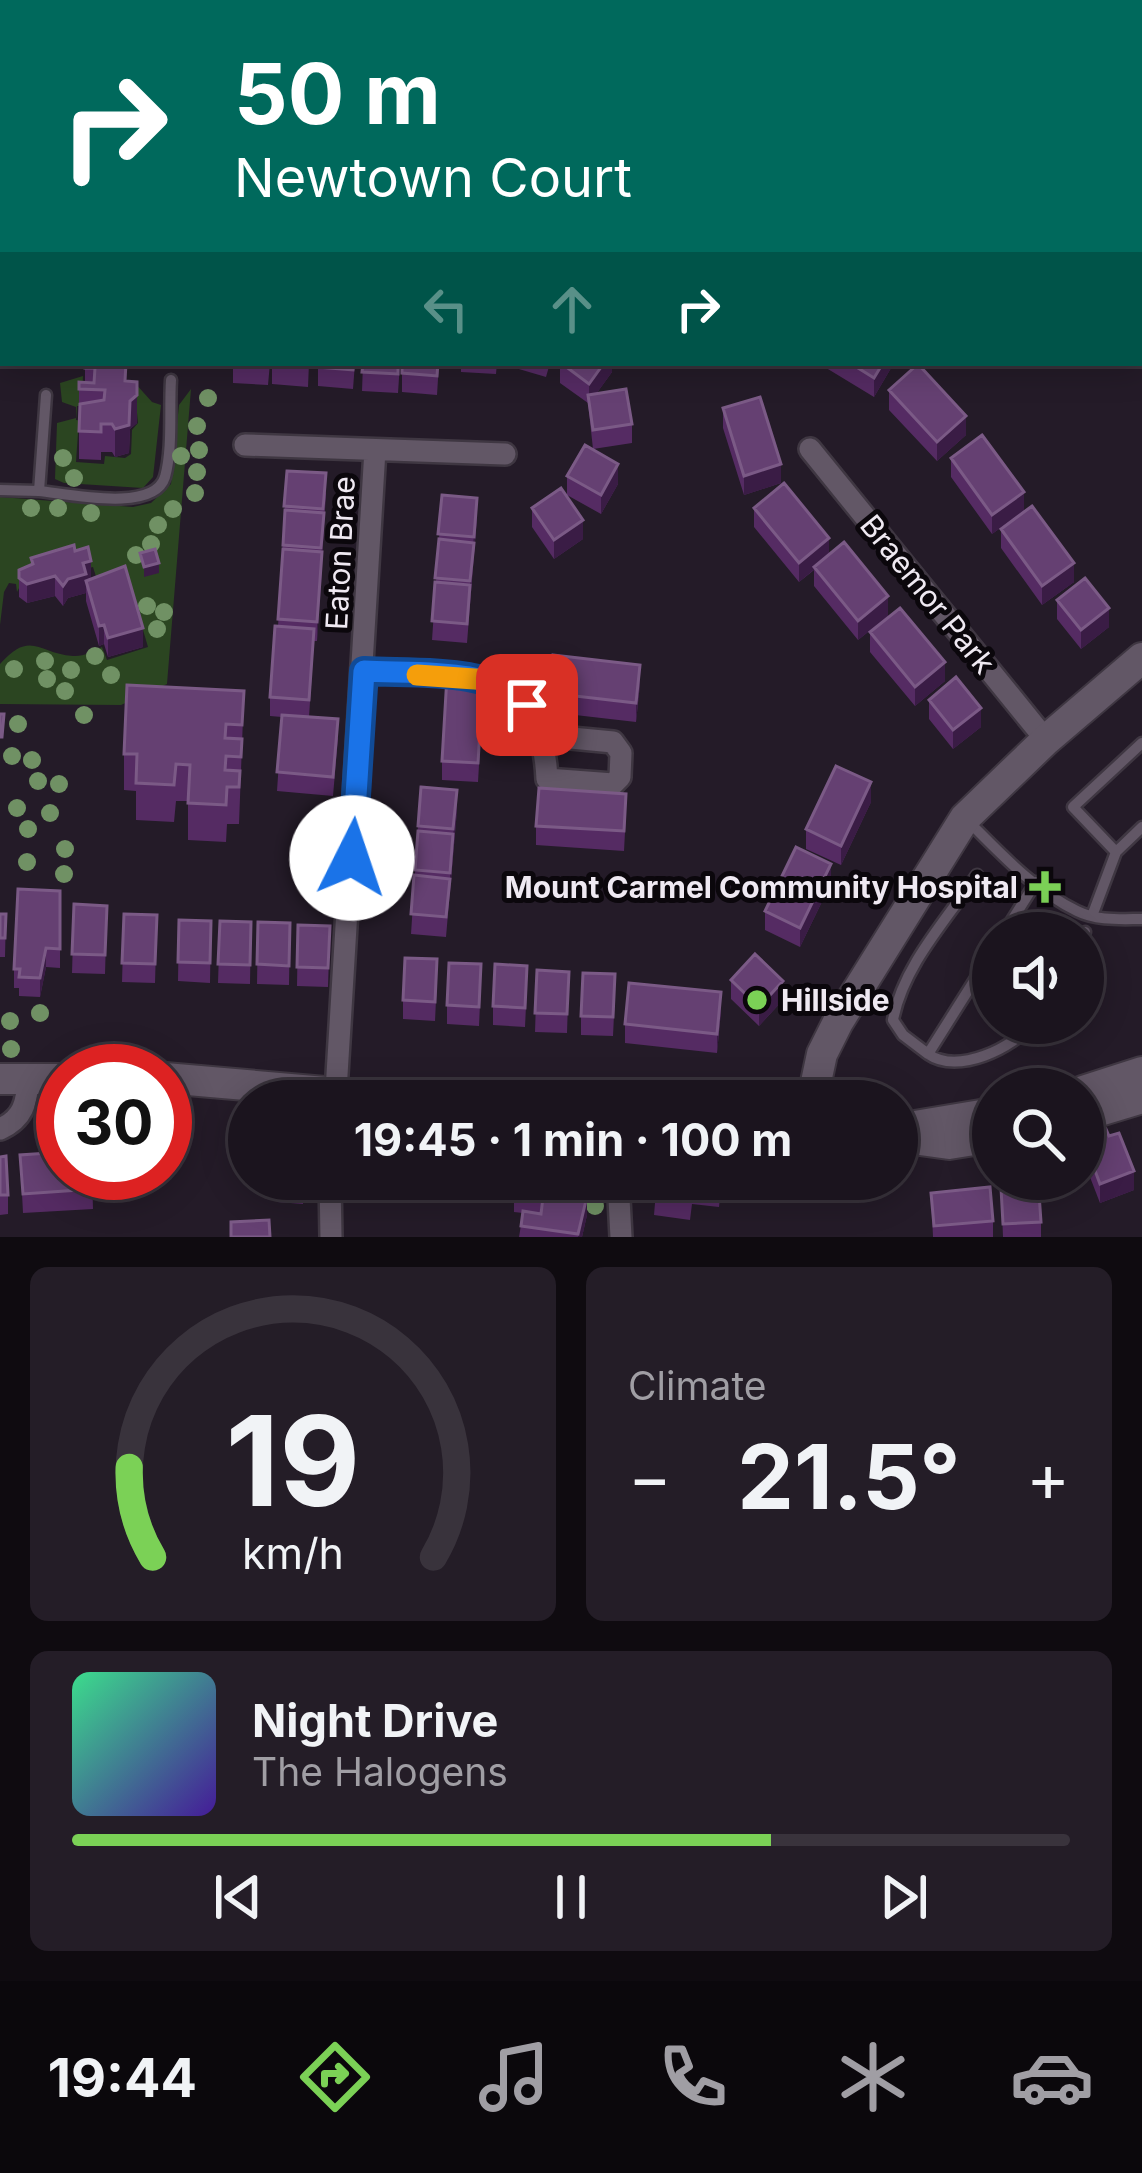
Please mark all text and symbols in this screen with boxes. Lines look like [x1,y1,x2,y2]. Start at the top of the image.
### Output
text: 50 m [234,43,441,144]
icon: right [36,48,192,204]
text: Newtown Court [234,145,632,210]
icon: left [413,276,479,342]
icon: ahead [539,276,605,342]
icon: right [665,276,731,342]
street label: Eaton Brae [318,475,362,631]
street label: Braemor Park [853,507,1003,681]
pin [476,654,578,756]
icon: arrive [494,672,560,738]
position arrow [289,795,415,921]
place label: Mount Carmel Community Hospital [505,869,1018,905]
marker: Mount Carmel Community Hospital [1029,871,1061,903]
map controls [972,912,1104,1200]
button: sound [972,912,1104,1044]
place label: Hillside [781,982,890,1018]
marker: Hillside [744,987,770,1013]
speed limit sign: 30 [36,1044,192,1200]
button: search [972,1068,1104,1200]
text: 19:45 · 1 min · 100 m [354,1112,792,1167]
text: Climate [628,1362,767,1409]
text: 19 [226,1385,360,1536]
text: 21.5° [737,1422,961,1531]
text: − [628,1437,672,1517]
text: + [1026,1437,1070,1517]
text: km/h [242,1527,344,1579]
text: Night Drive [252,1693,498,1748]
text: The Halogens [252,1748,508,1795]
icon: previous [205,1864,271,1930]
icon: pause [538,1864,604,1930]
icon: next [871,1864,937,1930]
icon: directions [293,2035,377,2119]
icon: music [472,2035,556,2119]
icon: phone [651,2035,735,2119]
icon: climate [831,2035,915,2119]
icon: car [1010,2035,1094,2119]
text: 19:44 [48,2045,197,2110]

